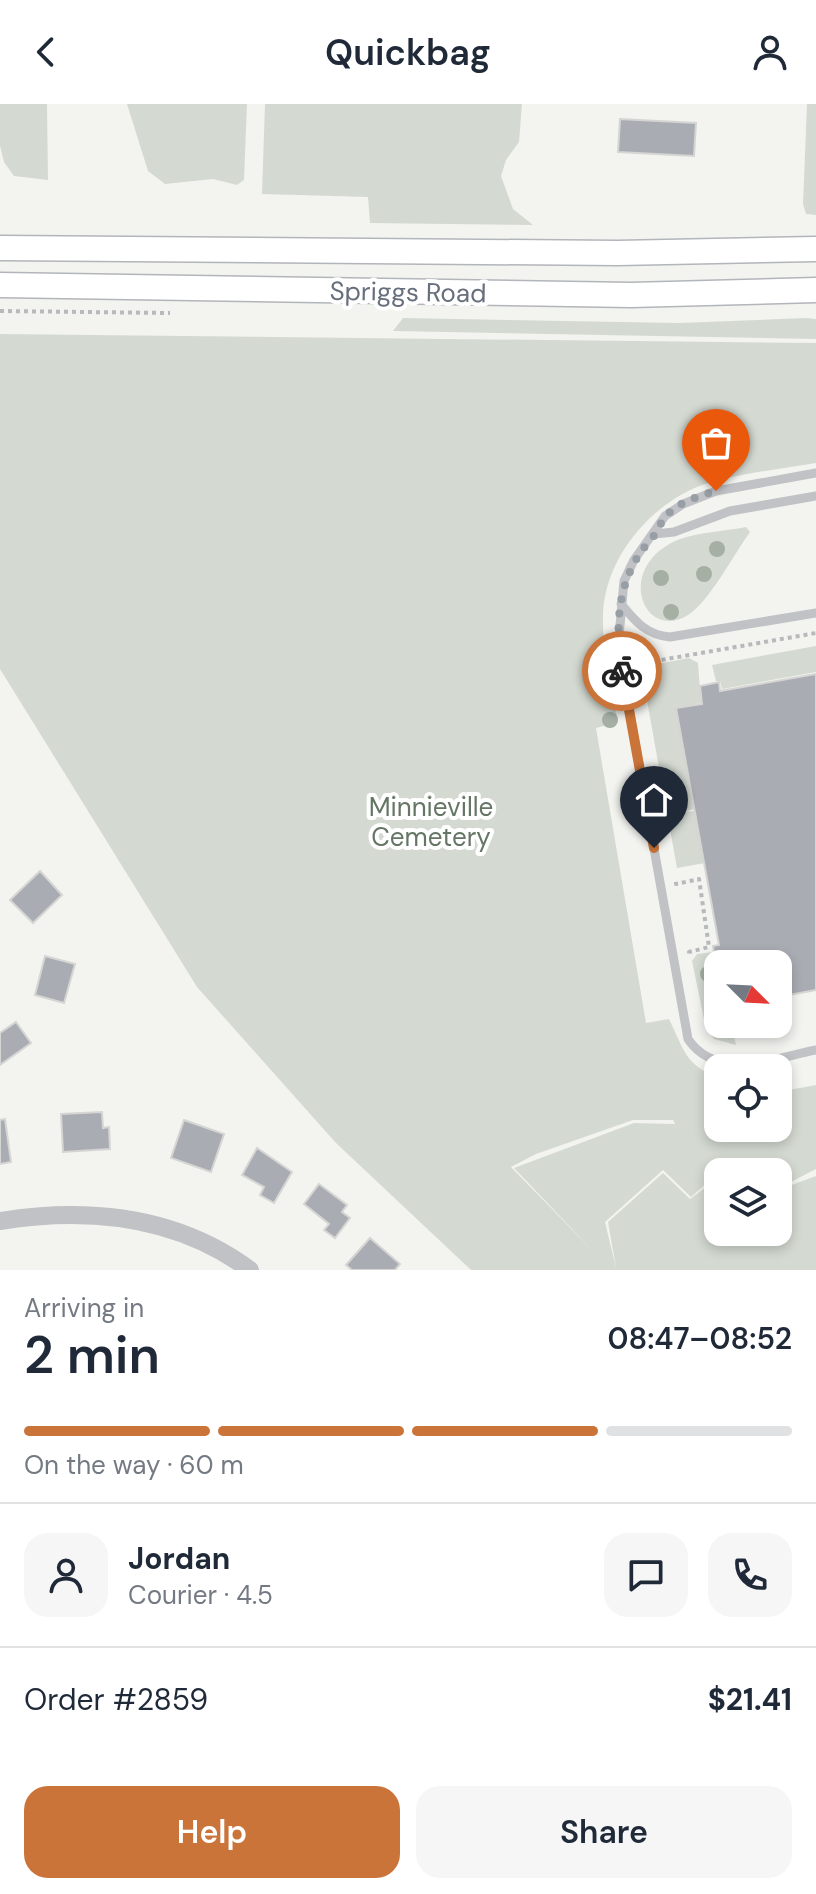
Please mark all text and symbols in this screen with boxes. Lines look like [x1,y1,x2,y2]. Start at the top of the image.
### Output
text: Quickbag [325,29,491,76]
icon: back [24,30,68,74]
icon: person [748,30,792,74]
street label: Spriggs Road [329,274,487,310]
pin [682,409,750,491]
icon: bag [694,421,738,465]
courier [582,631,662,711]
icon: bike [600,649,644,693]
pin [620,766,688,848]
icon: home [632,778,676,822]
park label: Minnieville Cemetery [369,790,493,854]
north arrow [704,950,792,1038]
map controls [704,950,792,1246]
button: locate [704,1054,792,1142]
button: layers [704,1158,792,1246]
text: Arriving in [24,1291,144,1325]
text: 08:47–08:52 [607,1319,792,1358]
text: 2 min [24,1321,160,1389]
text: On the way · 60 m [24,1448,244,1482]
button: person [24,1533,108,1617]
button: chat [604,1533,688,1617]
button: phone [708,1533,792,1617]
text: Jordan [128,1539,230,1578]
text: Courier · 4.5 [128,1578,273,1612]
text: Order #2859 [24,1680,208,1719]
text: $21.41 [708,1680,792,1719]
button: Help [24,1786,400,1878]
button: Share [416,1786,792,1878]

